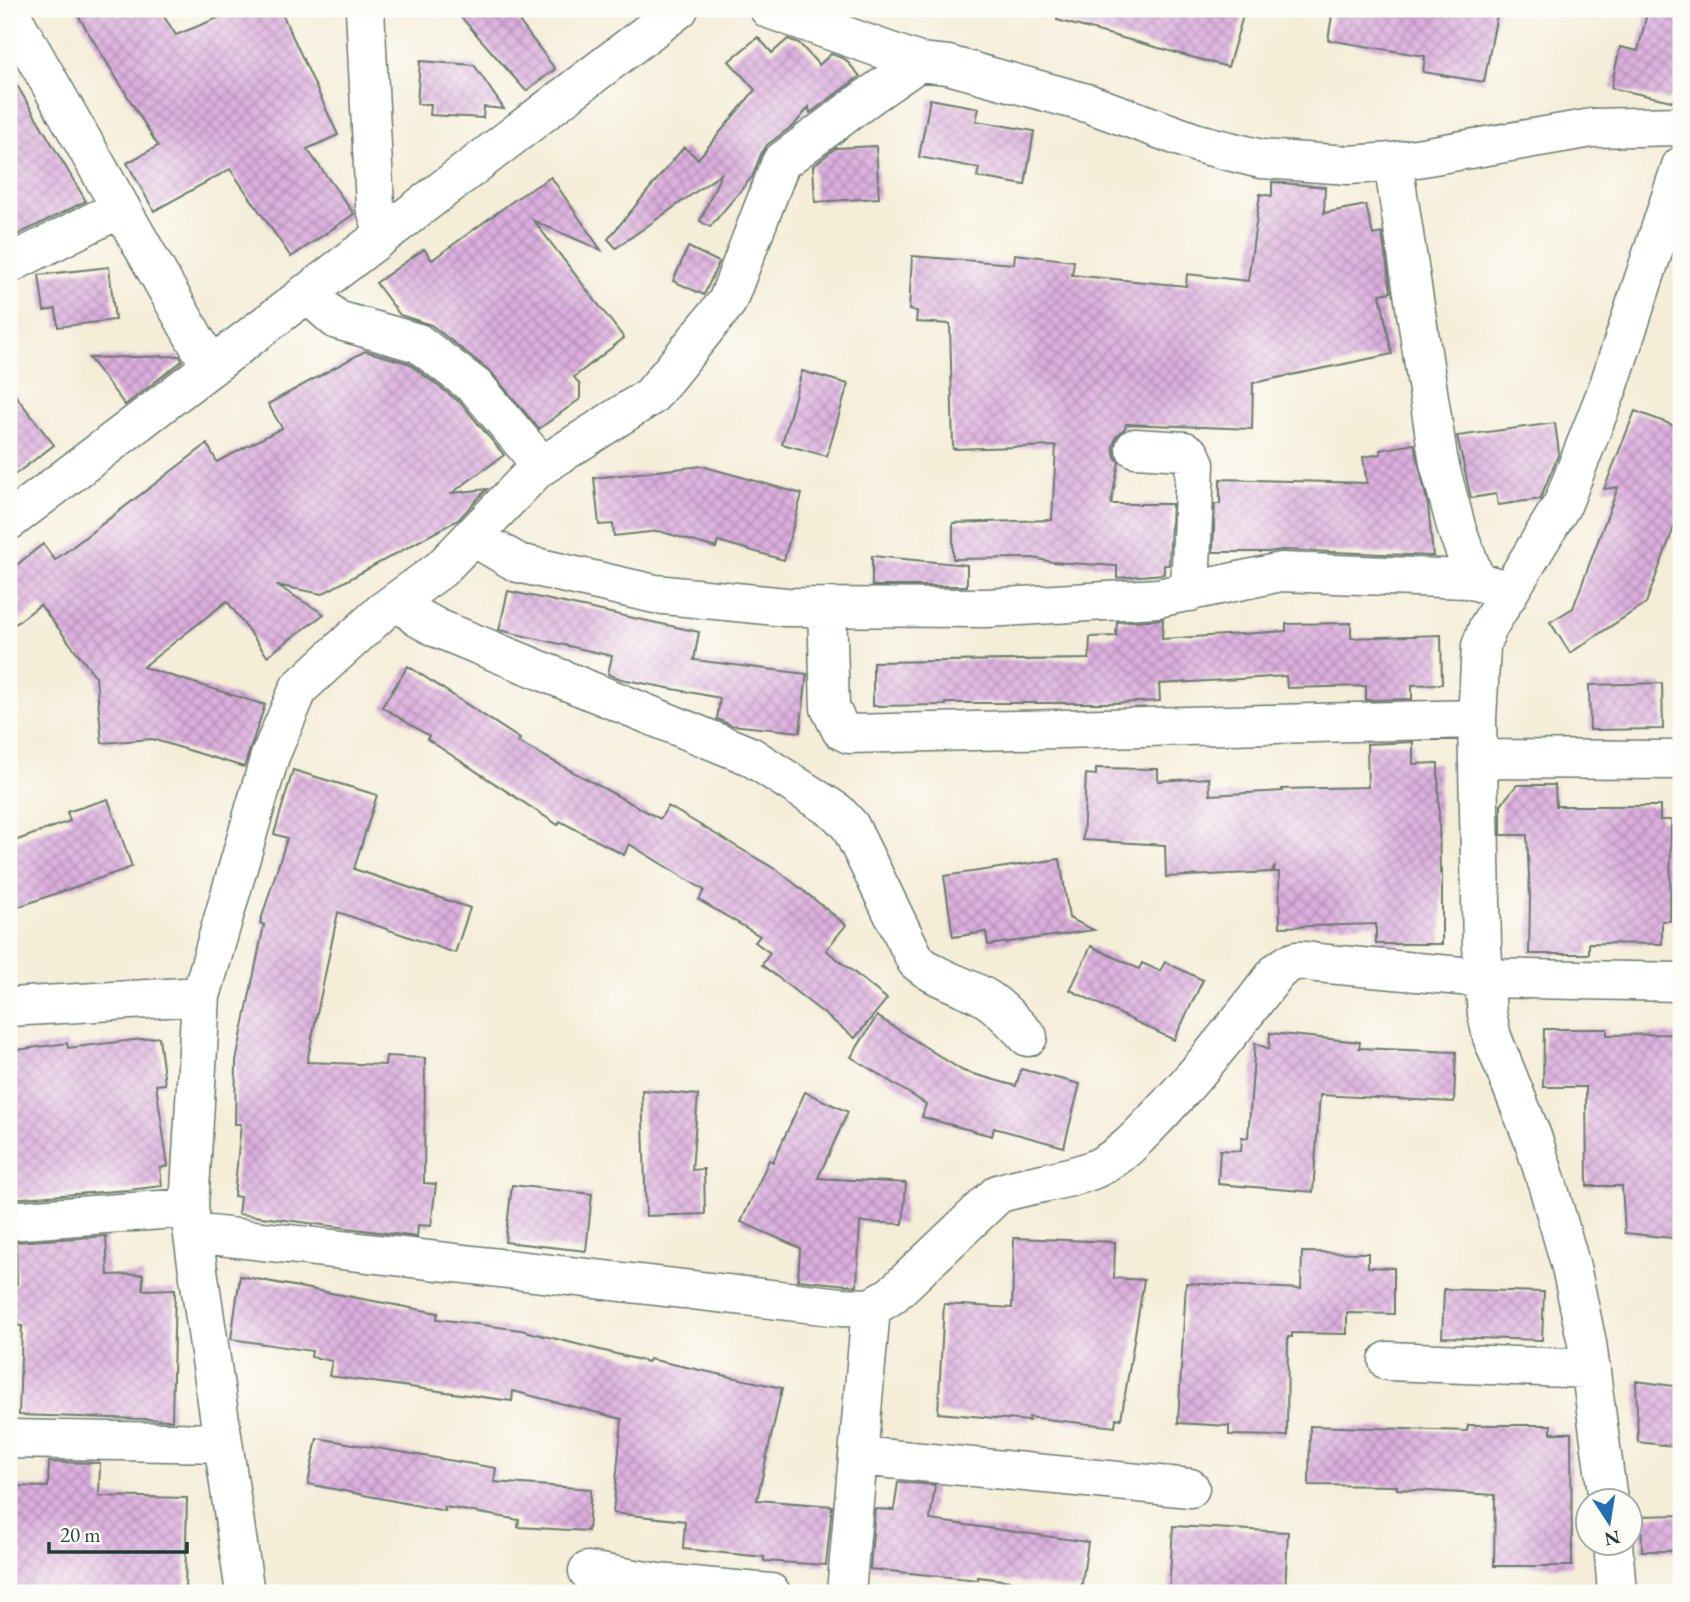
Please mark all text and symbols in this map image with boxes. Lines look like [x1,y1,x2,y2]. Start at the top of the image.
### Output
north arrow [1574,1486,1644,1556]
scale bar [49,1511,187,1555]
text: 20 m [60,1521,101,1548]
text: N [1602,1524,1623,1552]

